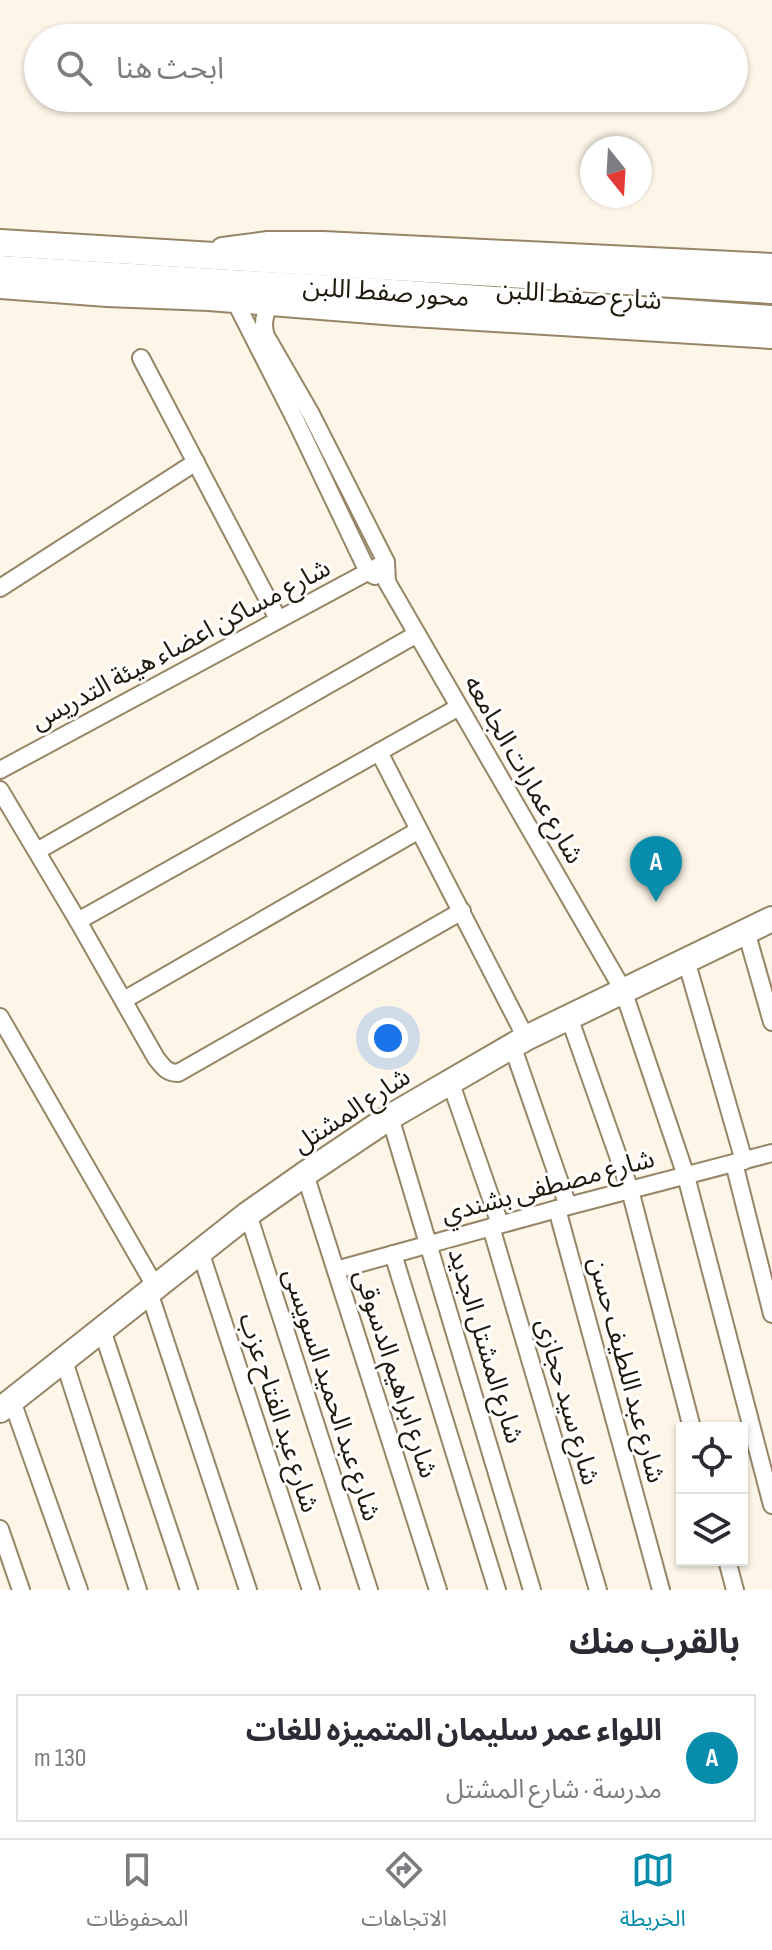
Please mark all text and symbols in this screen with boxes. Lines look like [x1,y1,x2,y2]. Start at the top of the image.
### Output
search box [24,24,748,112]
icon: search [52,46,96,90]
text: ابحث هنا [116,51,224,87]
north arrow [580,136,652,208]
street label: محور صفط اللبن [302,272,470,314]
street label: شارع صفط اللبن [495,275,663,319]
street label: شارع مساكن اعضاء هيئة التدريس [26,553,337,739]
street label: شارع عمارات الجامعه [455,670,590,871]
pin: A [630,836,682,902]
your location [368,1018,408,1058]
street label: شارع المشتل [288,1062,418,1162]
street label: شارع مصطفى بشندي [438,1144,659,1233]
street label: شارع المشتل الجديد [439,1245,529,1448]
street label: شارع عبد اللطيف حسن [579,1254,671,1487]
street label: شارع عبد الحميد السويسى [274,1265,386,1526]
street label: شارع ابراهيم الدسوقى [344,1266,443,1483]
street label: شارع عبد الفتاح عزب [229,1309,325,1517]
street label: شارع سيد حجازى [527,1315,606,1489]
map controls [676,1422,748,1566]
button: locate [676,1422,748,1494]
button: layers [676,1494,748,1566]
text: بالقرب منك [569,1622,740,1663]
text: اللواء عمر سليمان المتميزه للغات [246,1713,662,1749]
text: 130 m [34,1743,86,1774]
text: A [706,1743,718,1774]
text: مدرسة · شارع المشتل [446,1775,662,1806]
tab: المحفوظات [86,1848,188,1942]
tab: الاتجاهات [361,1848,447,1942]
tab: الخريطة [620,1848,686,1942]

